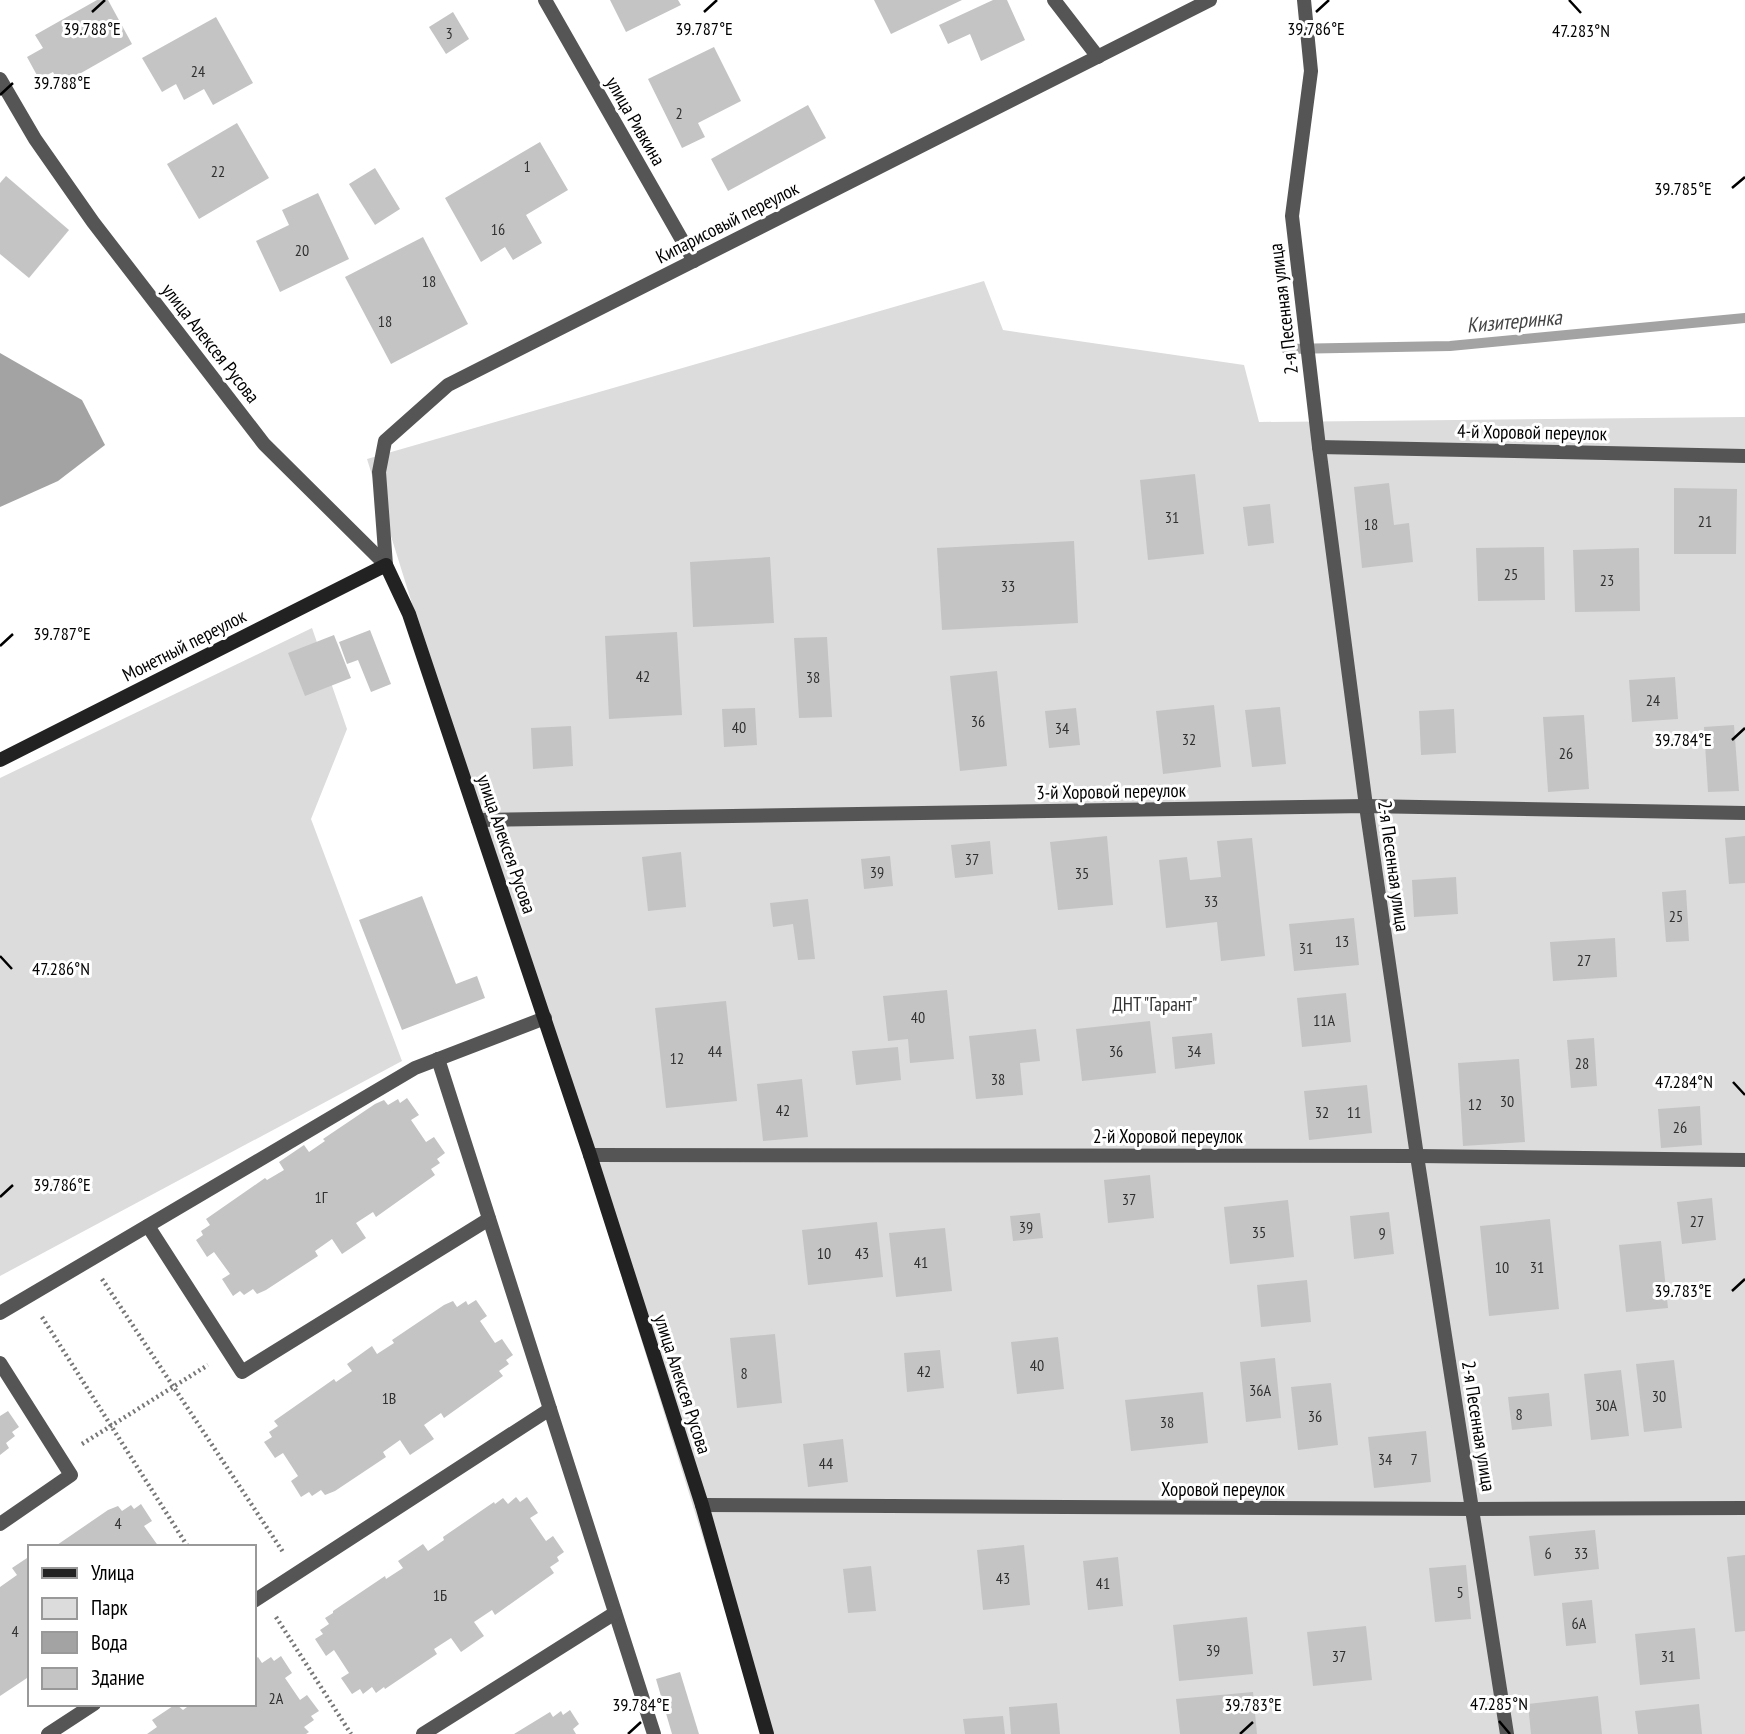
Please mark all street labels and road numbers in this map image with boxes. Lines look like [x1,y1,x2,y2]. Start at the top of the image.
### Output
street label: улица Ривкина [601,72,671,170]
street label: Кипарисовый переулок [652,175,803,268]
street label: 2-я Песенная улица [1263,242,1303,376]
street label: улица Алексея Русова [157,278,265,408]
street label: 4-й Хоровой переулок [1457,419,1608,445]
street label: Монетный переулок [118,603,250,686]
street label: улица Алексея Русова [472,771,542,917]
street label: 3-й Хоровой переулок [1036,778,1187,804]
street label: 2-я Песенная улица [1373,799,1415,933]
street label: 2-й Хоровой переулок [1093,1124,1244,1148]
street label: улица Алексея Русова [649,1311,717,1457]
street label: 2-я Песенная улица [1457,1359,1501,1493]
street label: Хоровой переулок [1161,1477,1286,1501]

